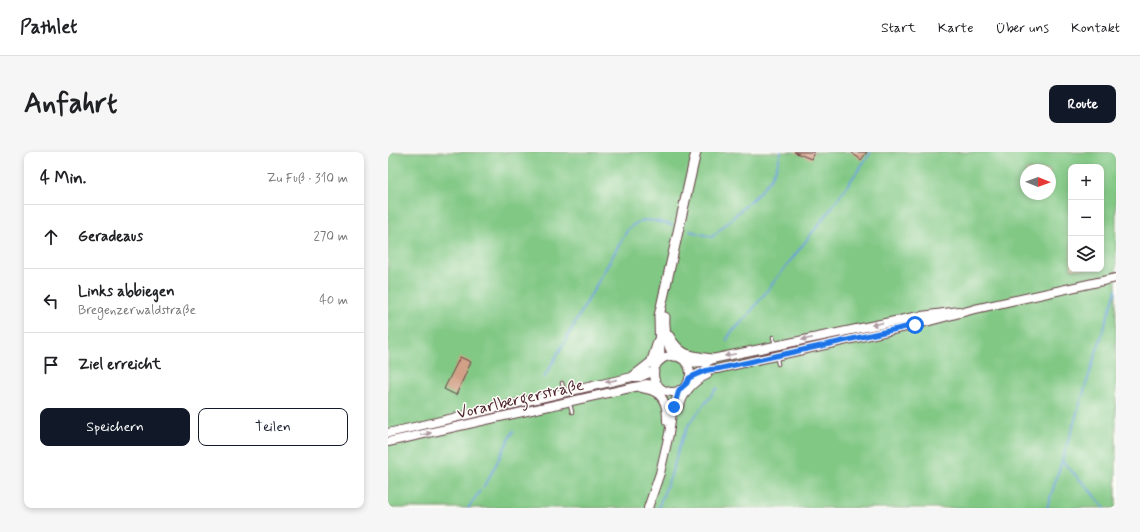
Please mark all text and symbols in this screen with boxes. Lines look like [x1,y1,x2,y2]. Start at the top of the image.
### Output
text: Pathlet [20,15,77,40]
text: Start [881,19,916,37]
text: Karte [938,19,973,37]
text: Über uns [995,19,1049,37]
text: Kontakt [1071,19,1120,37]
button: Route [1049,85,1116,123]
text: Anfahrt [24,86,117,123]
north arrow [1020,164,1056,200]
map controls [1068,164,1104,272]
button: + [1068,164,1104,200]
text: 4 Min. [40,167,86,189]
text: Zu Fuß · 310 m [267,170,348,187]
button: − [1068,200,1104,236]
icon: ahead [40,226,62,248]
text: Geradeaus [78,227,143,247]
text: 270 m [313,228,348,245]
button: layers [1068,236,1104,272]
text: Links abbiegen [78,282,175,302]
icon: left [40,290,62,312]
text: 40 m [319,292,348,309]
text: Bregenzerwaldstraße [78,302,196,319]
route start [906,316,924,334]
one-way arrow [871,321,883,327]
one-way arrow [801,336,814,342]
one-way arrow [724,353,736,359]
icon: arrive [40,354,62,376]
text: Ziel erreicht [78,355,161,375]
street label: Vorarlbergerstraße [455,375,586,425]
one-way arrow [605,379,618,385]
route end [665,398,683,416]
button: Speichern [40,408,190,446]
button: Teilen [198,408,348,446]
one-way arrow [420,430,432,436]

